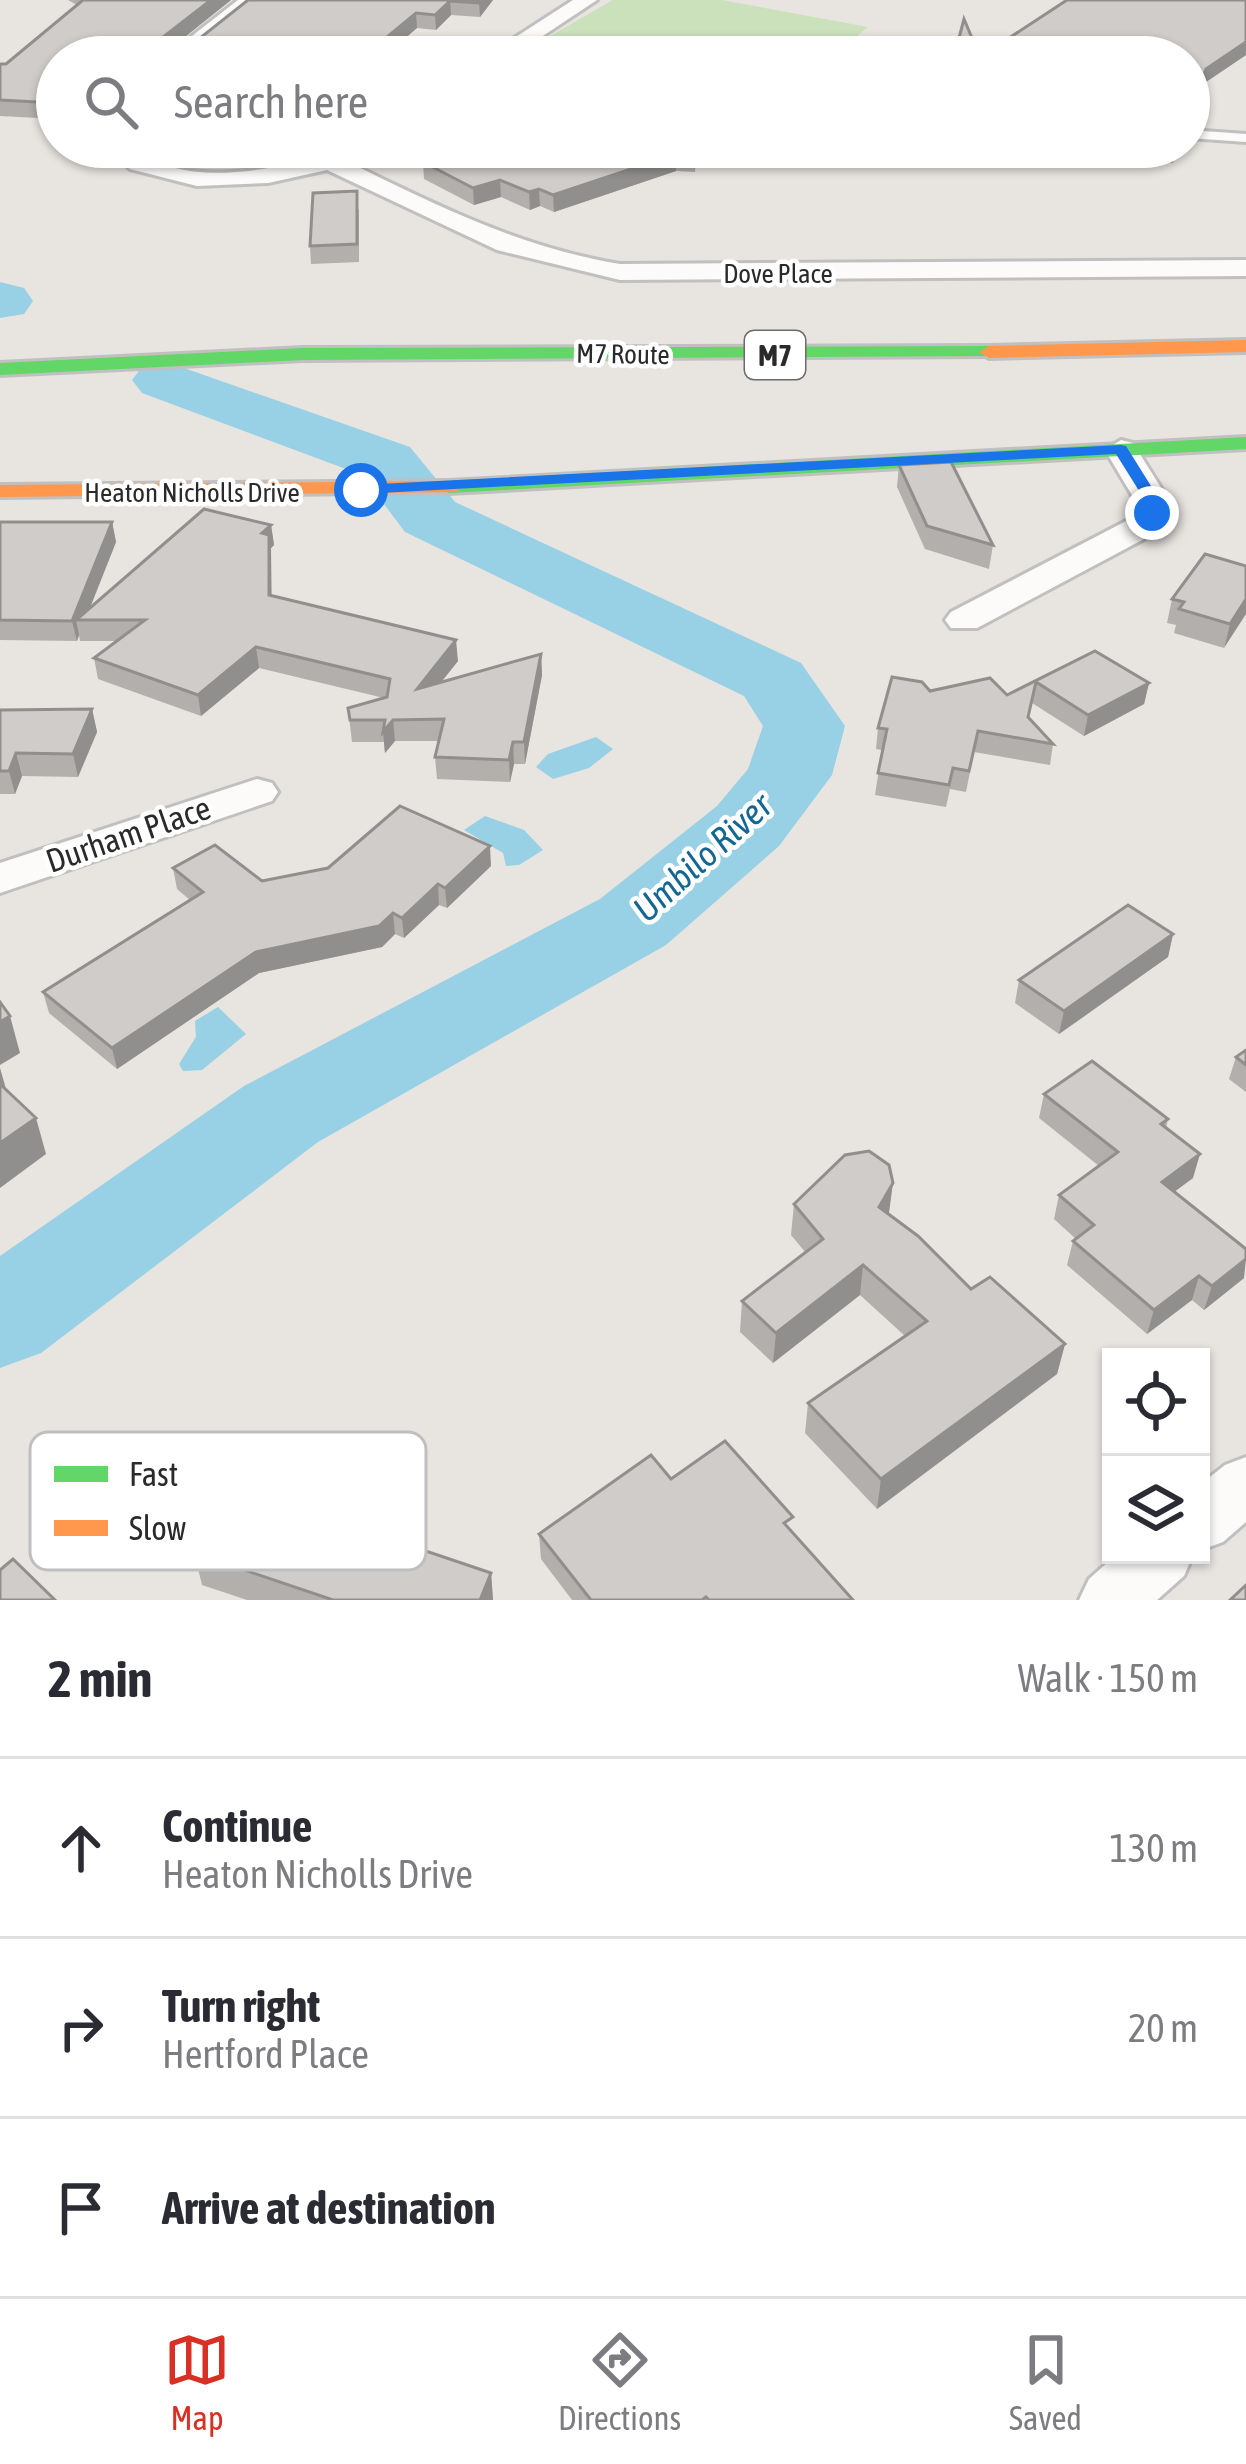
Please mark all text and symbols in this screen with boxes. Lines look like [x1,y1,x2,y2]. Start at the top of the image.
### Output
search box [36,36,1210,168]
icon: search [78,69,144,135]
text: Search here [174,76,368,128]
street label: Dove Place [723,258,833,289]
road number: M7 [745,331,805,379]
street label: M7 Route [576,338,670,370]
route start [334,463,388,517]
street label: Heaton Nicholls Drive [84,477,300,508]
route end [1125,486,1179,540]
water label: Umbilo River [624,783,781,930]
street label: Durham Place [41,788,215,880]
map controls [1102,1348,1210,1564]
button: locate [1102,1348,1210,1456]
legend [30,1432,426,1570]
text: Fast [129,1455,178,1493]
button: layers [1102,1456,1210,1564]
text: Slow [129,1509,186,1547]
text: 2 min [48,1649,152,1708]
text: Walk · 150 m [1018,1656,1198,1700]
text: Continue [162,1800,313,1852]
icon: ahead [48,1815,114,1881]
text: 130 m [1110,1826,1198,1870]
text: Heaton Nicholls Drive [162,1852,473,1896]
text: Turn right [162,1980,320,2032]
icon: right [48,1995,114,2061]
text: 20 m [1128,2006,1198,2050]
text: Hertford Place [162,2032,369,2076]
icon: arrive [48,2175,114,2241]
text: Arrive at destination [162,2182,496,2234]
tab: Map [164,2327,230,2437]
tab: Directions [558,2327,681,2437]
tab: Saved [1009,2327,1082,2437]

